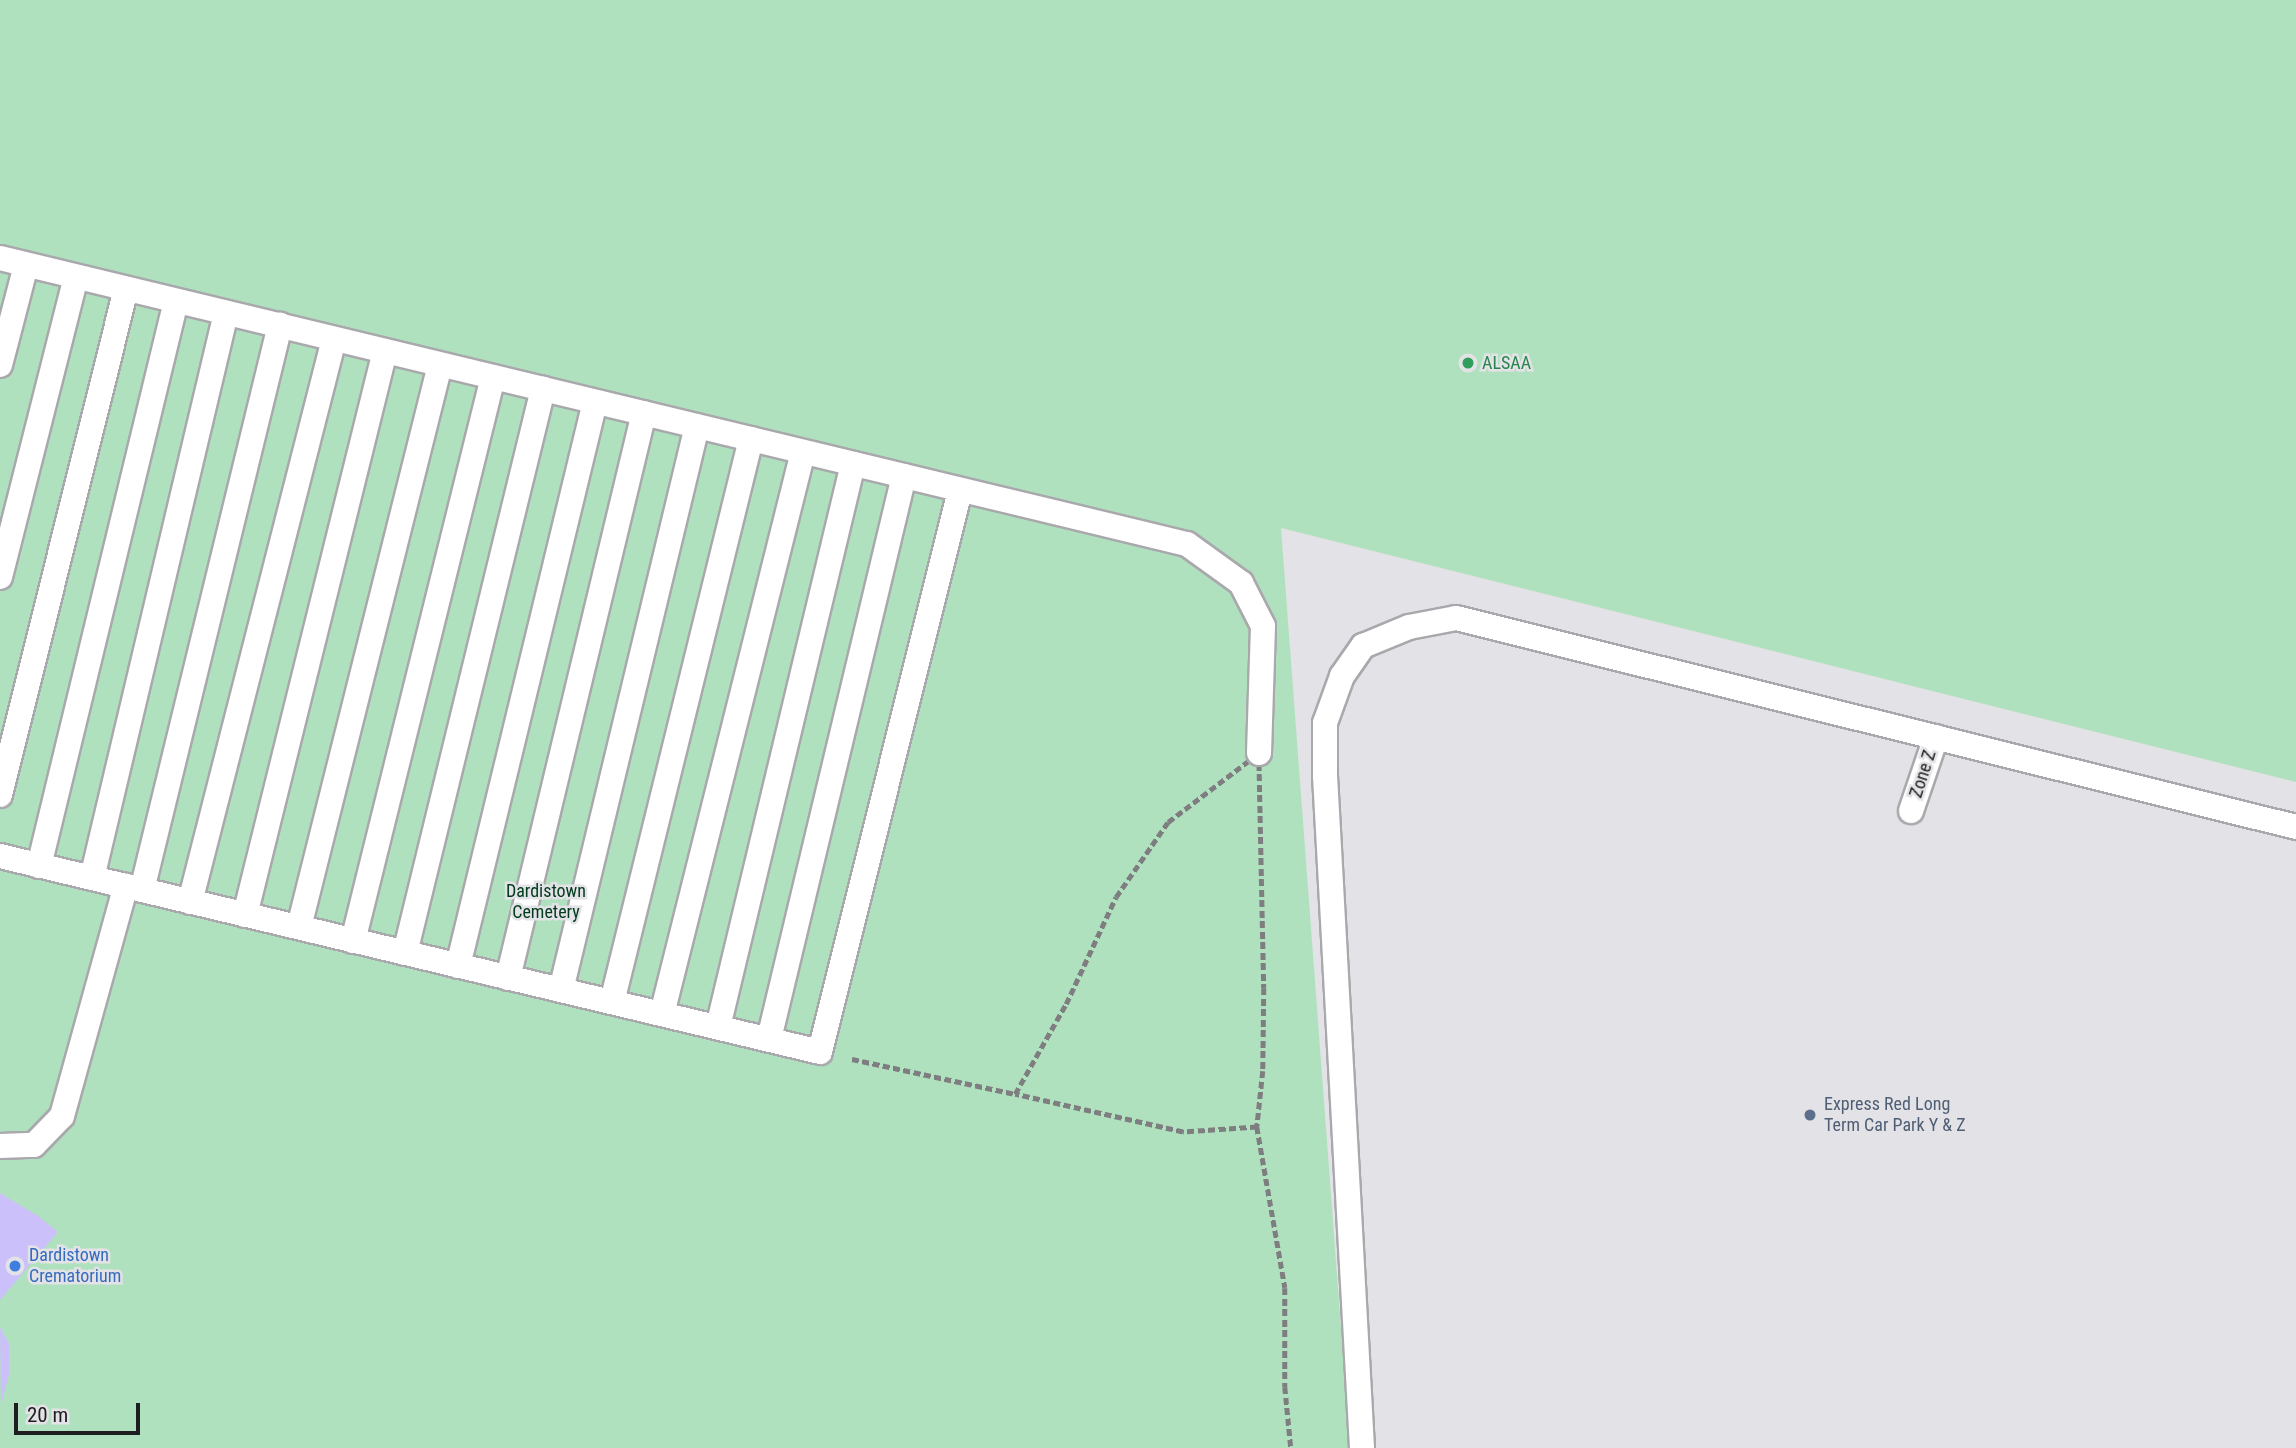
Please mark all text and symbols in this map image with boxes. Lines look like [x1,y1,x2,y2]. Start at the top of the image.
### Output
place label: ALSAA [1482,352,1531,374]
marker: ALSAA [1460,355,1476,371]
street label: Zone Z [1905,747,1941,801]
park label: Dardistown Cemetery [506,881,586,924]
place label: Express Red Long Term Car Park Y & Z [1824,1094,1966,1136]
marker: Express Red Long Term Car Park Y & Z [1802,1107,1818,1123]
place label: Dardistown Crematorium [29,1245,121,1288]
marker: Dardistown Crematorium [7,1258,23,1274]
scale bar [18,1388,144,1432]
text: 20 m [27,1403,68,1427]

